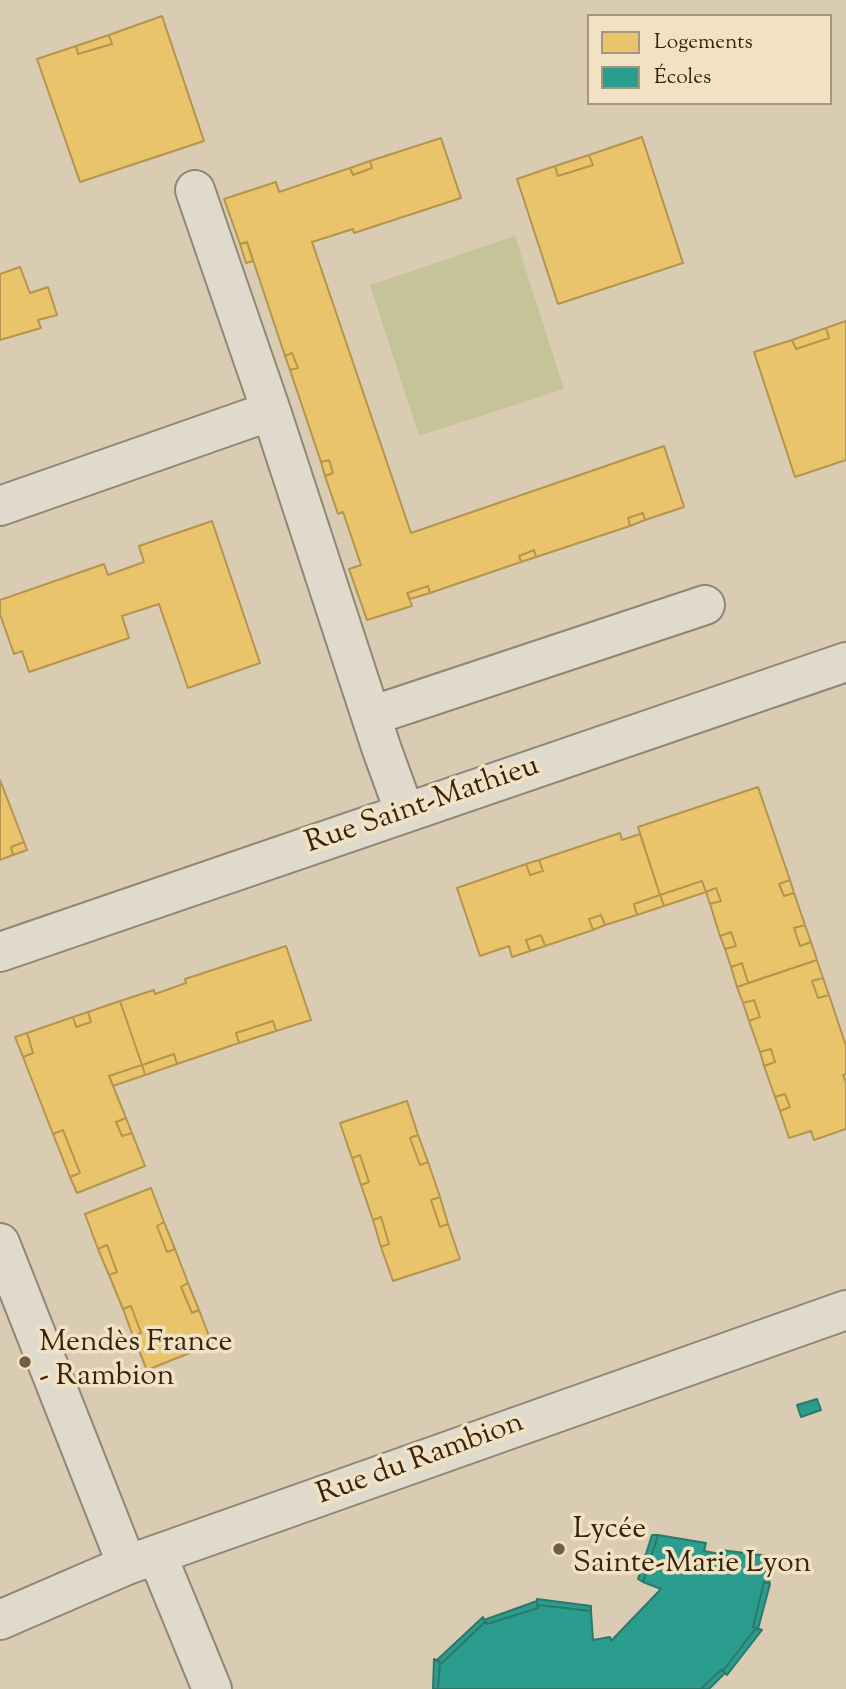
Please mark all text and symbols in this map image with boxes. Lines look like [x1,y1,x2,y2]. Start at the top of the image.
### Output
legend [587,14,832,105]
text: Logements [654,28,753,58]
text: Écoles [654,63,711,93]
street label: Rue Saint-Mathieu [302,750,544,864]
place label: Mendès France - Rambion [39,1327,233,1398]
marker: Mendès France - Rambion [17,1354,33,1370]
street label: Rue du Rambion [313,1407,529,1515]
place label: Lycée Sainte-Marie Lyon [573,1514,811,1584]
marker: Lycée Sainte-Marie Lyon [551,1541,567,1557]

